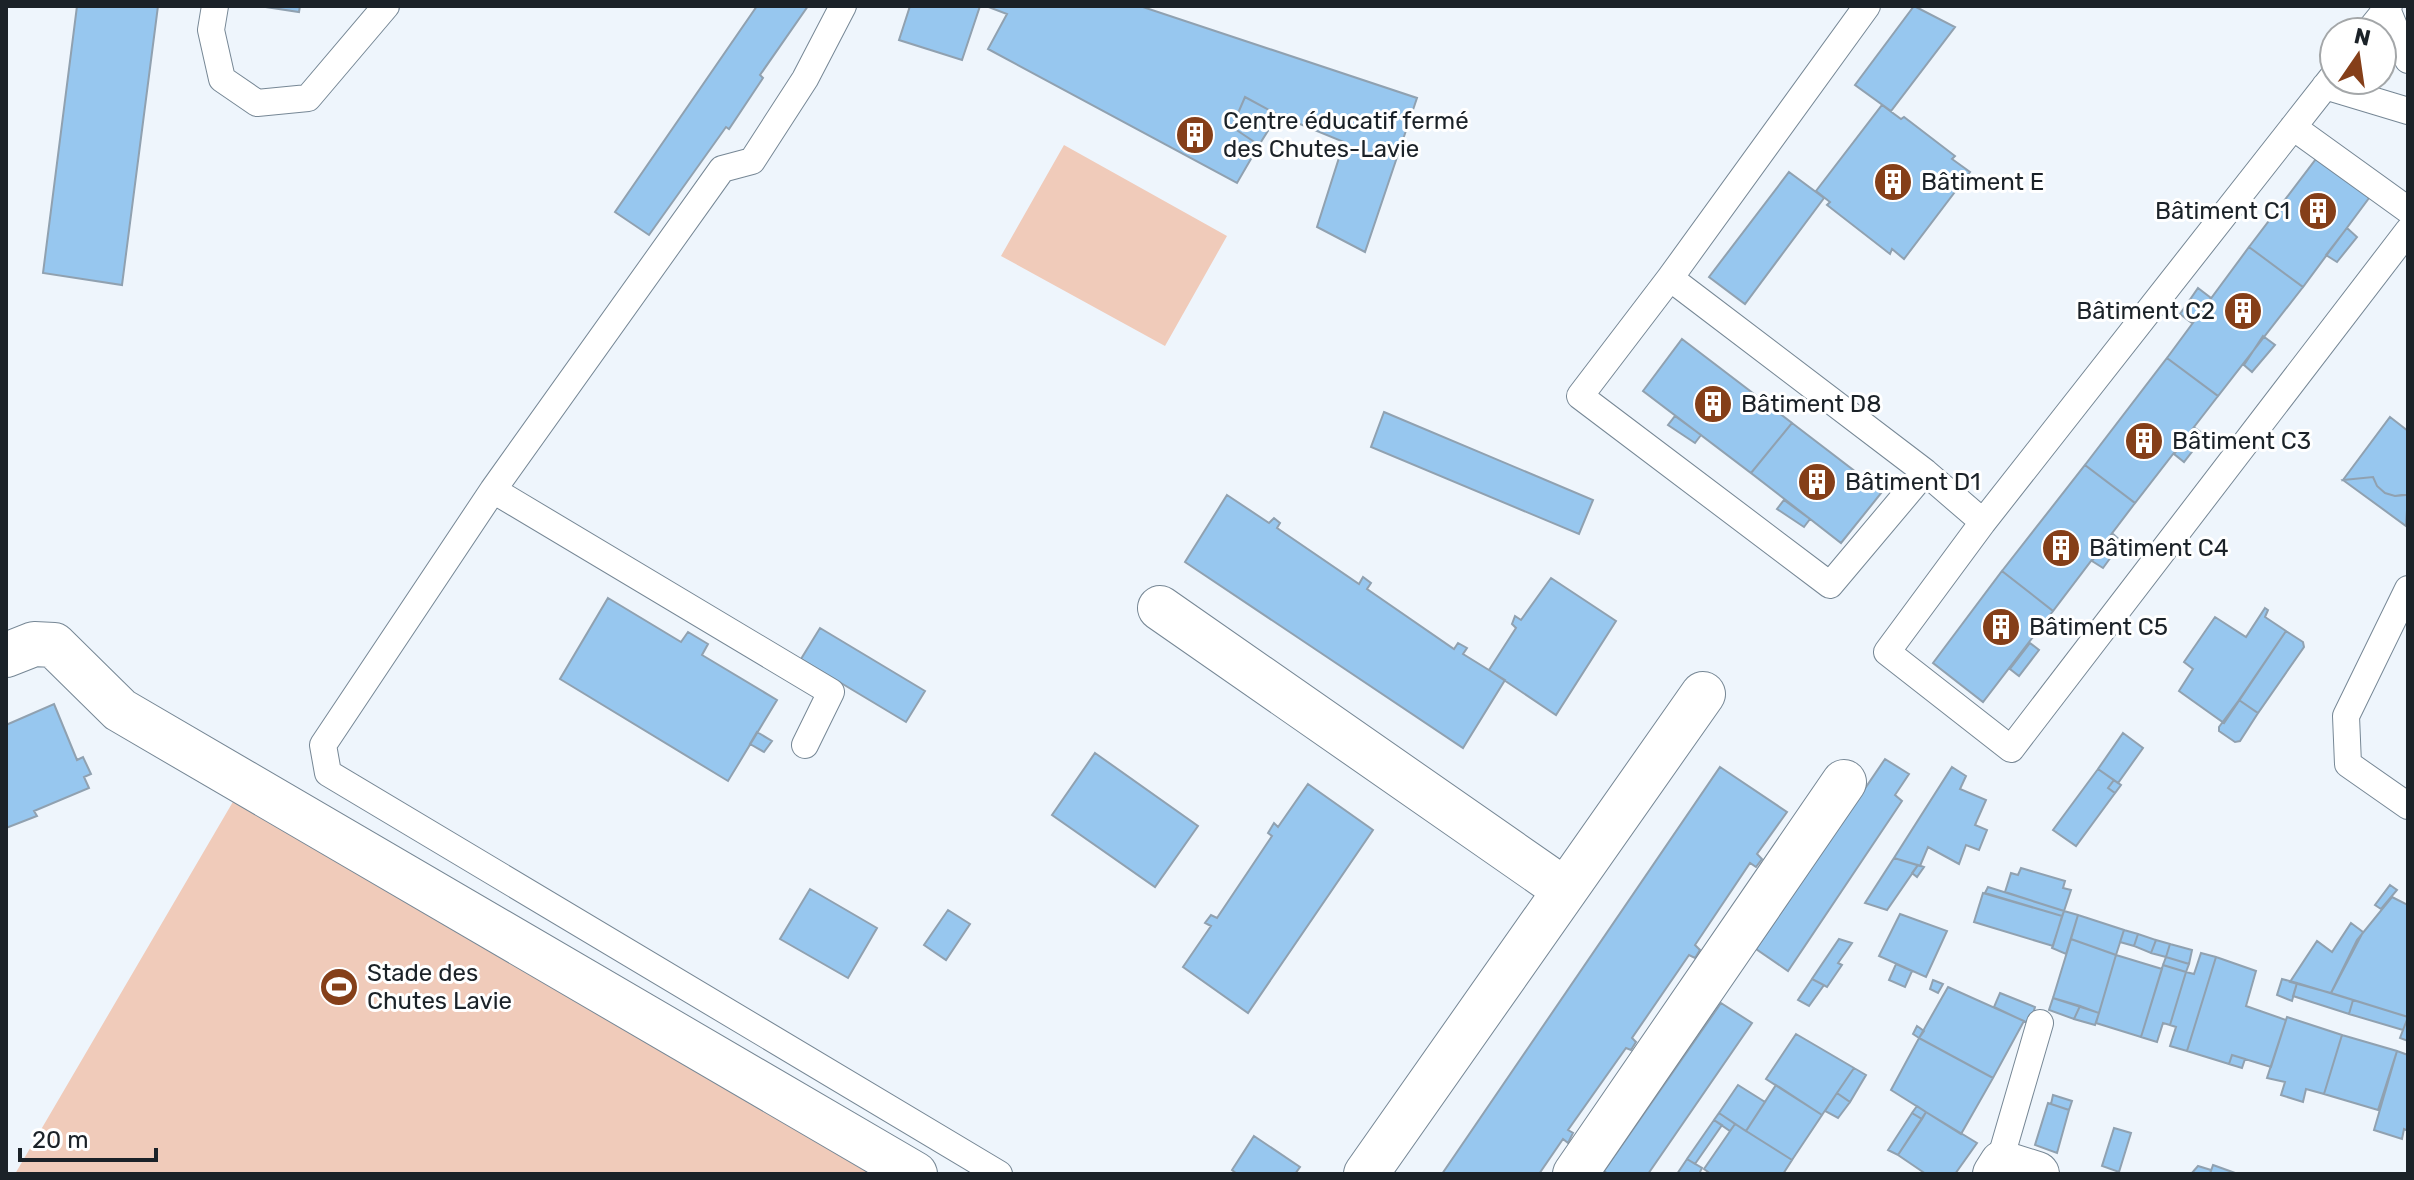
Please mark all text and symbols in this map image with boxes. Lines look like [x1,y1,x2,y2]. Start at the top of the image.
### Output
north arrow [2318,16,2398,96]
text: N [2352,22,2373,52]
place label: Centre éducatif fermé des Chutes-Lavie [1223,107,1469,163]
building icon: Centre éducatif fermé des Chutes-Lavie [1174,114,1216,156]
building icon: Bâtiment E [1872,161,1914,203]
place label: Bâtiment E [1921,168,2044,196]
building icon: Bâtiment C1 [2297,190,2339,232]
place label: Bâtiment C1 [2155,197,2290,225]
building icon: Bâtiment C2 [2222,290,2264,332]
place label: Bâtiment C2 [2076,297,2215,325]
building icon: Bâtiment D8 [1692,383,1734,425]
place label: Bâtiment D8 [1741,390,1882,418]
building icon: Bâtiment C3 [2123,420,2165,462]
place label: Bâtiment C3 [2172,427,2311,455]
building icon: Bâtiment D1 [1796,461,1838,503]
place label: Bâtiment D1 [1845,468,1981,496]
building icon: Bâtiment C4 [2040,527,2082,569]
place label: Bâtiment C4 [2089,534,2229,562]
building icon: Bâtiment C5 [1980,606,2022,648]
place label: Bâtiment C5 [2029,613,2168,641]
place label: Stade des Chutes Lavie [367,959,512,1015]
sports icon: Stade des Chutes Lavie [318,966,360,1008]
scale bar [20,1112,156,1162]
text: 20 m [32,1126,89,1154]

